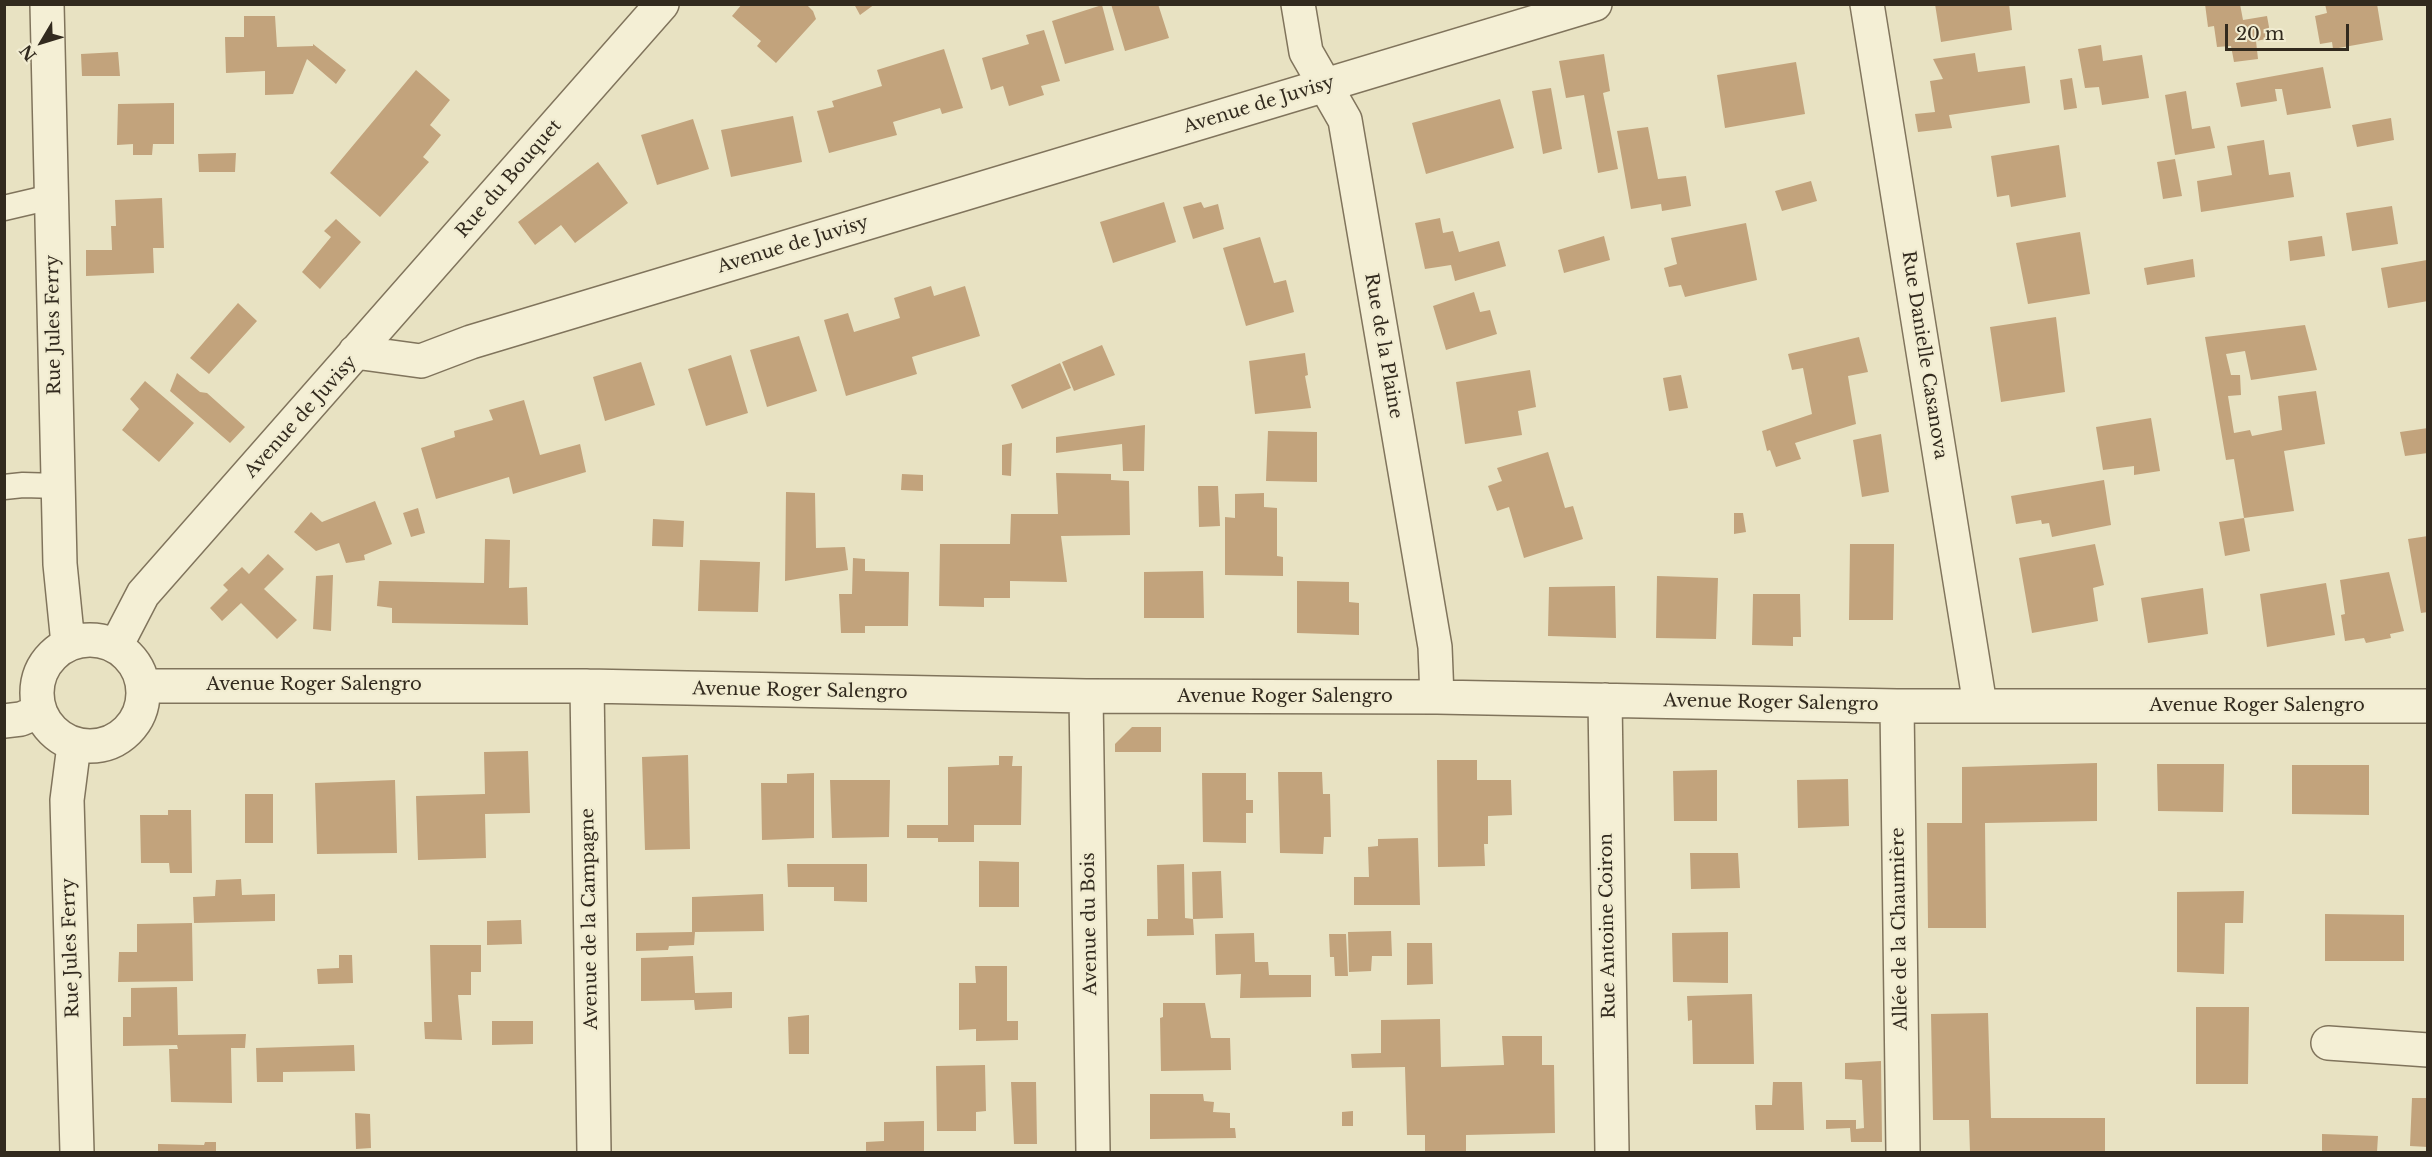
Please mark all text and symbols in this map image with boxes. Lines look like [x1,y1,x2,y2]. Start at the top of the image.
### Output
north arrow [12,12,72,72]
scale bar [2228,12,2352,50]
text: 20 m [2236,23,2284,45]
text: N [15,41,40,65]
street label: Avenue de Juvisy [1181,72,1337,138]
street label: Rue du Bouquet [452,115,566,243]
street label: Avenue de Juvisy [715,212,871,278]
street label: Rue Danielle Casanova [1897,249,1951,461]
street label: Rue Jules Ferry [42,255,66,395]
street label: Rue de la Plaine [1360,272,1406,420]
street label: Avenue de Juvisy [241,352,361,482]
street label: Avenue Roger Salengro [206,674,422,696]
street label: Avenue Roger Salengro [692,678,908,704]
street label: Avenue Roger Salengro [1177,686,1393,708]
street label: Avenue Roger Salengro [1663,690,1879,716]
street label: Avenue Roger Salengro [2149,695,2365,717]
street label: Avenue de la Campagne [577,808,603,1030]
street label: Allée de la Chaumière [1887,827,1913,1031]
street label: Rue Antoine Coiron [1596,833,1620,1019]
street label: Avenue du Bois [1078,852,1102,996]
street label: Rue Jules Ferry [58,878,84,1018]

